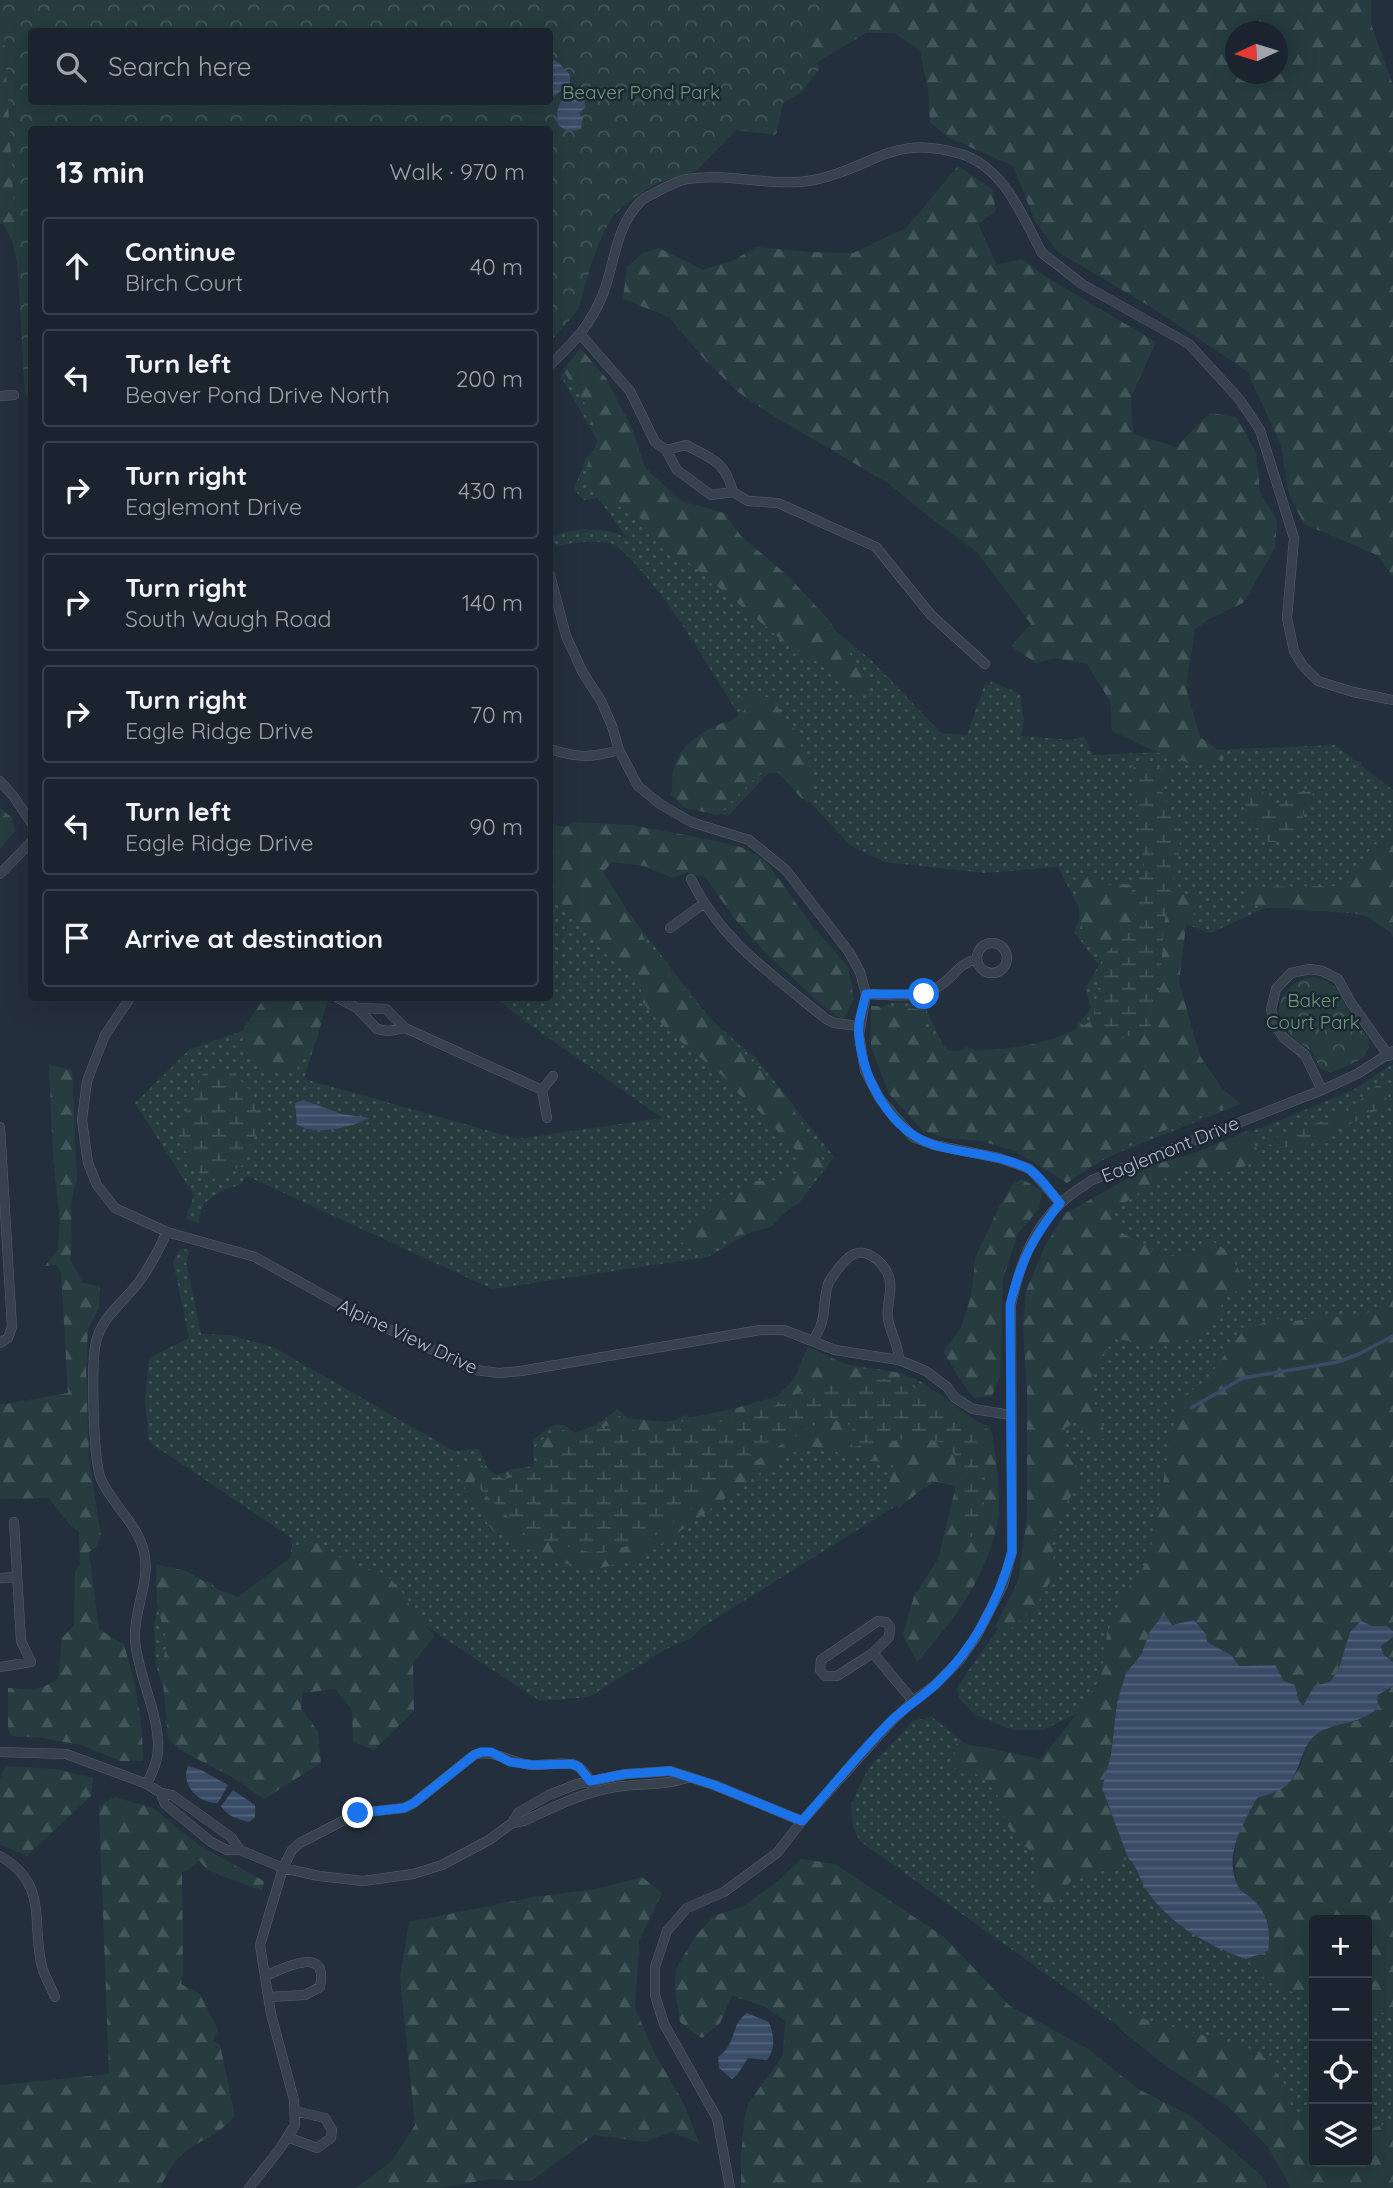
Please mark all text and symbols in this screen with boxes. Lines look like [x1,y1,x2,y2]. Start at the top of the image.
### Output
north arrow [1225,21,1288,84]
search box [28,28,553,105]
icon: search [52,48,90,86]
text: Search here [108,50,252,83]
park label: Beaver Pond Park [562,80,720,104]
text: 13 min [56,153,145,191]
text: Walk · 970 m [390,157,525,186]
text: Continue [125,235,236,268]
icon: ahead [58,247,96,285]
text: 40 m [470,252,523,281]
text: Birch Court [125,268,243,297]
text: Turn left [125,347,232,380]
icon: left [58,359,96,397]
text: 200 m [456,364,523,393]
text: Beaver Pond Drive North [125,380,390,409]
text: Turn right [125,459,247,492]
icon: right [58,471,96,509]
text: 430 m [458,476,523,505]
text: Eaglemont Drive [125,492,302,521]
text: Turn right [125,571,247,604]
icon: right [58,583,96,621]
text: 140 m [462,588,523,617]
text: South Waugh Road [125,604,331,633]
text: Turn right [125,683,247,716]
icon: right [58,695,96,733]
text: 70 m [470,700,523,729]
text: Eagle Ridge Drive [125,716,314,745]
text: Turn left [125,795,232,828]
icon: left [58,807,96,845]
text: 90 m [469,812,523,841]
text: Eagle Ridge Drive [125,828,314,857]
icon: arrive [58,919,96,957]
text: Arrive at destination [125,922,383,955]
route start [908,978,939,1009]
park label: Baker Court Park [1266,988,1360,1034]
street label: Eaglemont Drive [1098,1110,1242,1188]
street label: Alpine View Drive [334,1293,482,1379]
route end [342,1797,373,1828]
map controls [1309,1915,1372,2167]
button: + [1309,1915,1372,1978]
button: − [1309,1978,1372,2041]
button: locate [1309,2041,1372,2104]
button: layers [1309,2104,1372,2167]

